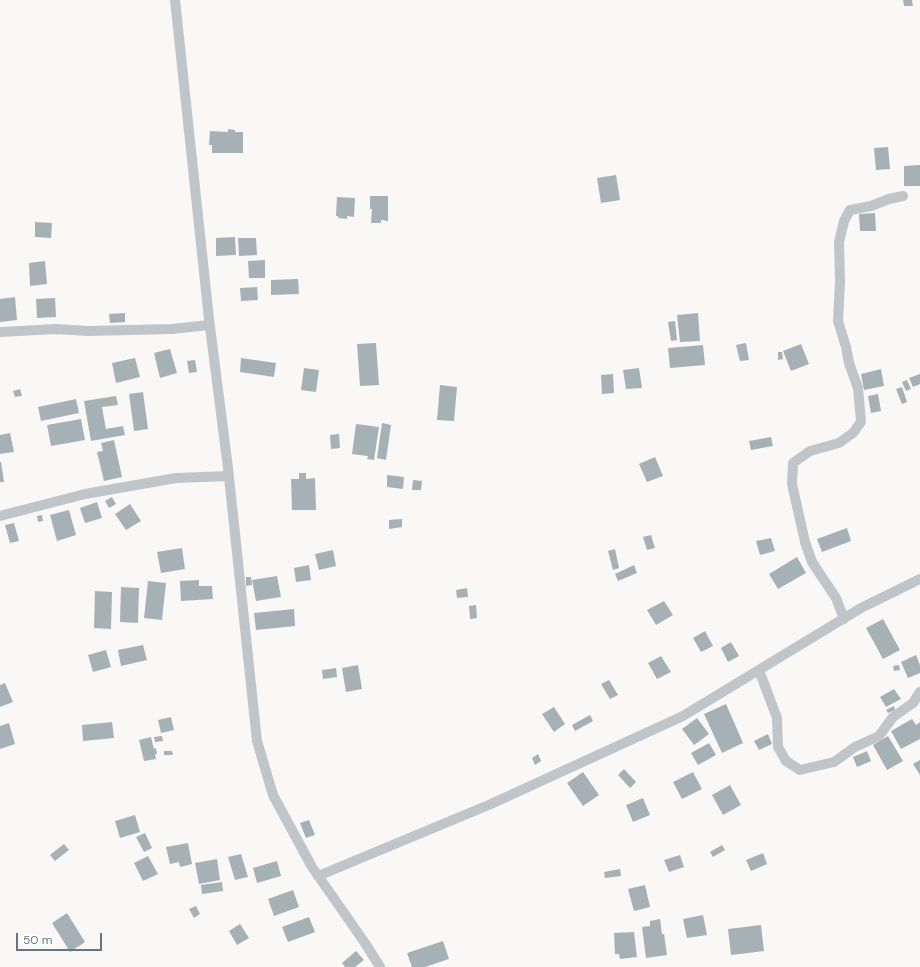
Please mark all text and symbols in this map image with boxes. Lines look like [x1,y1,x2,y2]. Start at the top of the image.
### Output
scale bar [18,925,104,951]
text: 50 m [23,932,52,948]

